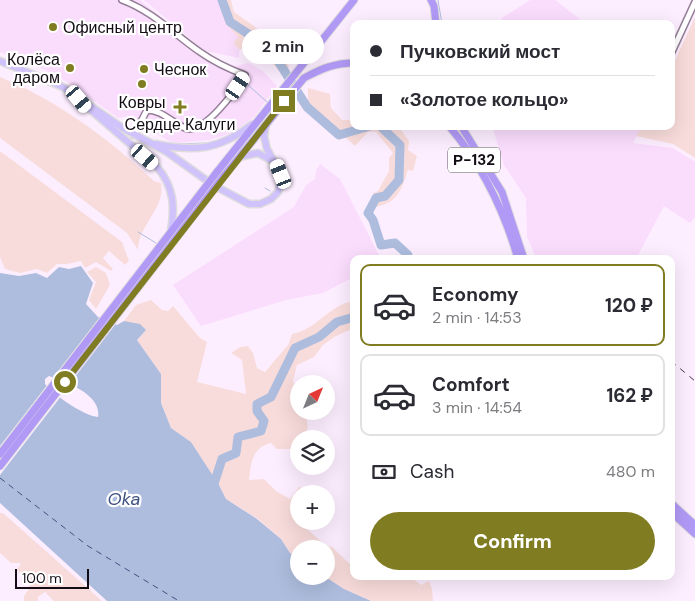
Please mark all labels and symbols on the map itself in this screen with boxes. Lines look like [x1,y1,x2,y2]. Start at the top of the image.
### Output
place label: Офисный центр [63,17,182,38]
marker: Офисный центр [47,21,59,33]
callout: 2 min [243,28,325,64]
place label: Колёса даром [7,49,60,88]
place label: Чеснок [154,59,207,80]
marker: Колёса даром [64,62,76,74]
marker: Чеснок [138,63,150,75]
car [223,69,252,103]
marker: Ковры [136,78,148,90]
car [63,83,94,115]
route end [273,90,295,112]
place label: Ковры [118,92,166,113]
marker: Сердце Калуги [174,101,186,113]
place label: Сердце Калуги [125,114,235,135]
car [128,141,161,173]
road number: Р-132 [448,148,500,172]
car [268,157,293,191]
route start [54,371,76,393]
north arrow [290,375,335,420]
water label: Oka [108,487,140,511]
scale bar [15,566,89,589]

